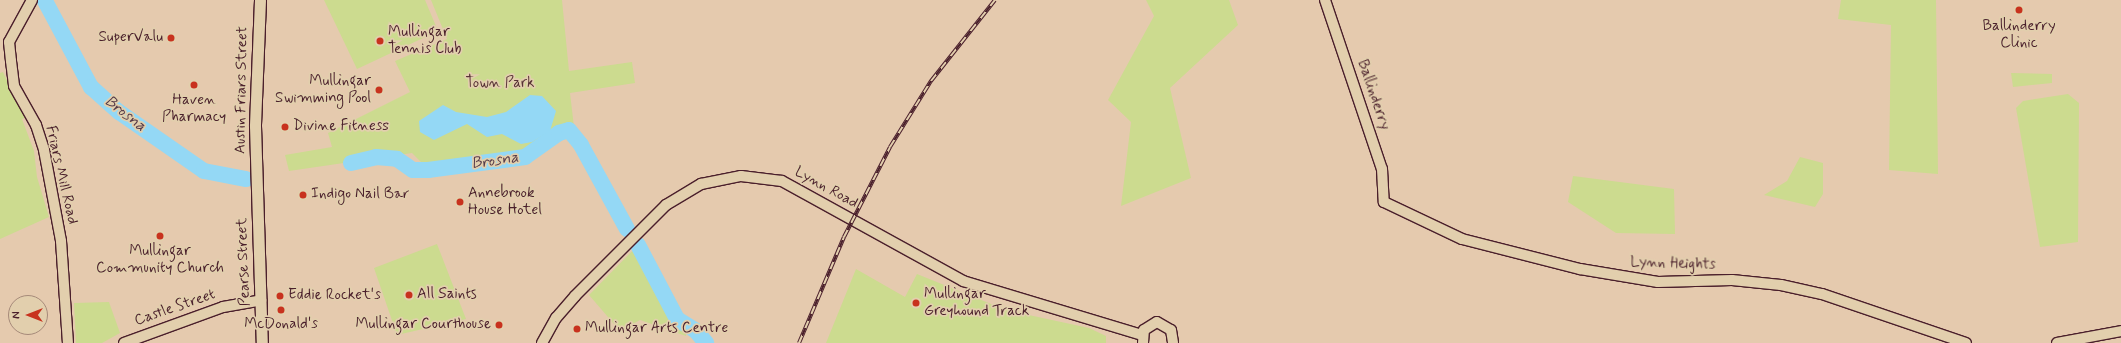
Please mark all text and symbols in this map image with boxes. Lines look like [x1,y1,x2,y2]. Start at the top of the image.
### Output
marker: Ballinderry Clinic [2013,4,2025,16]
place label: Ballinderry Clinic [1982,17,2056,52]
place label: Mullingar Tennis Club [388,23,465,58]
street label: Austin Friars Street [232,27,252,153]
place label: SuperValu [98,29,163,47]
marker: SuperValu [166,33,176,43]
marker: Mullingar Tennis Club [375,36,385,46]
street label: Ballinderry [1353,58,1393,132]
place label: Mullingar Swimming Pool [275,72,371,107]
park label: Town Park [465,75,535,93]
marker: Haven Pharmacy [189,80,199,90]
marker: Mullingar Swimming Pool [374,85,384,95]
place label: Haven Pharmacy [162,91,226,126]
water label: Brosna [100,92,150,136]
place label: Divine Fitness [293,118,389,136]
marker: Divine Fitness [280,122,290,132]
street label: Friars Mill Road [41,124,81,226]
water label: Brosna [470,148,520,174]
street label: Lynn Road [791,163,861,213]
place label: Annebrook House Hotel [468,184,538,219]
place label: Indigo Nail Bar [311,186,407,204]
marker: Indigo Nail Bar [298,190,308,200]
marker: Annebrook House Hotel [455,197,465,207]
street label: Pearse Street [233,217,255,307]
marker: Mullingar Community Church [155,231,165,241]
place label: Mullingar Community Church [96,242,224,277]
street label: Lynn Heights [1629,253,1717,275]
street label: Castle Street [131,285,219,331]
place label: Mullingar Greyhound Track [924,285,1027,320]
place label: All Saints [417,286,479,304]
place label: Eddie Rocket's [288,287,381,305]
marker: All Saints [404,290,414,300]
marker: Eddie Rocket's [275,291,285,301]
north arrow [8,295,48,335]
marker: Mullingar Greyhound Track [911,298,921,308]
marker: McDonald's [276,305,286,315]
text: N [10,311,24,319]
place label: McDonald's [244,316,318,334]
place label: Mullingar Courthouse [358,316,491,334]
marker: Mullingar Courthouse [494,320,504,330]
place label: Mullingar Arts Centre [585,320,729,338]
marker: Mullingar Arts Centre [572,324,582,334]

